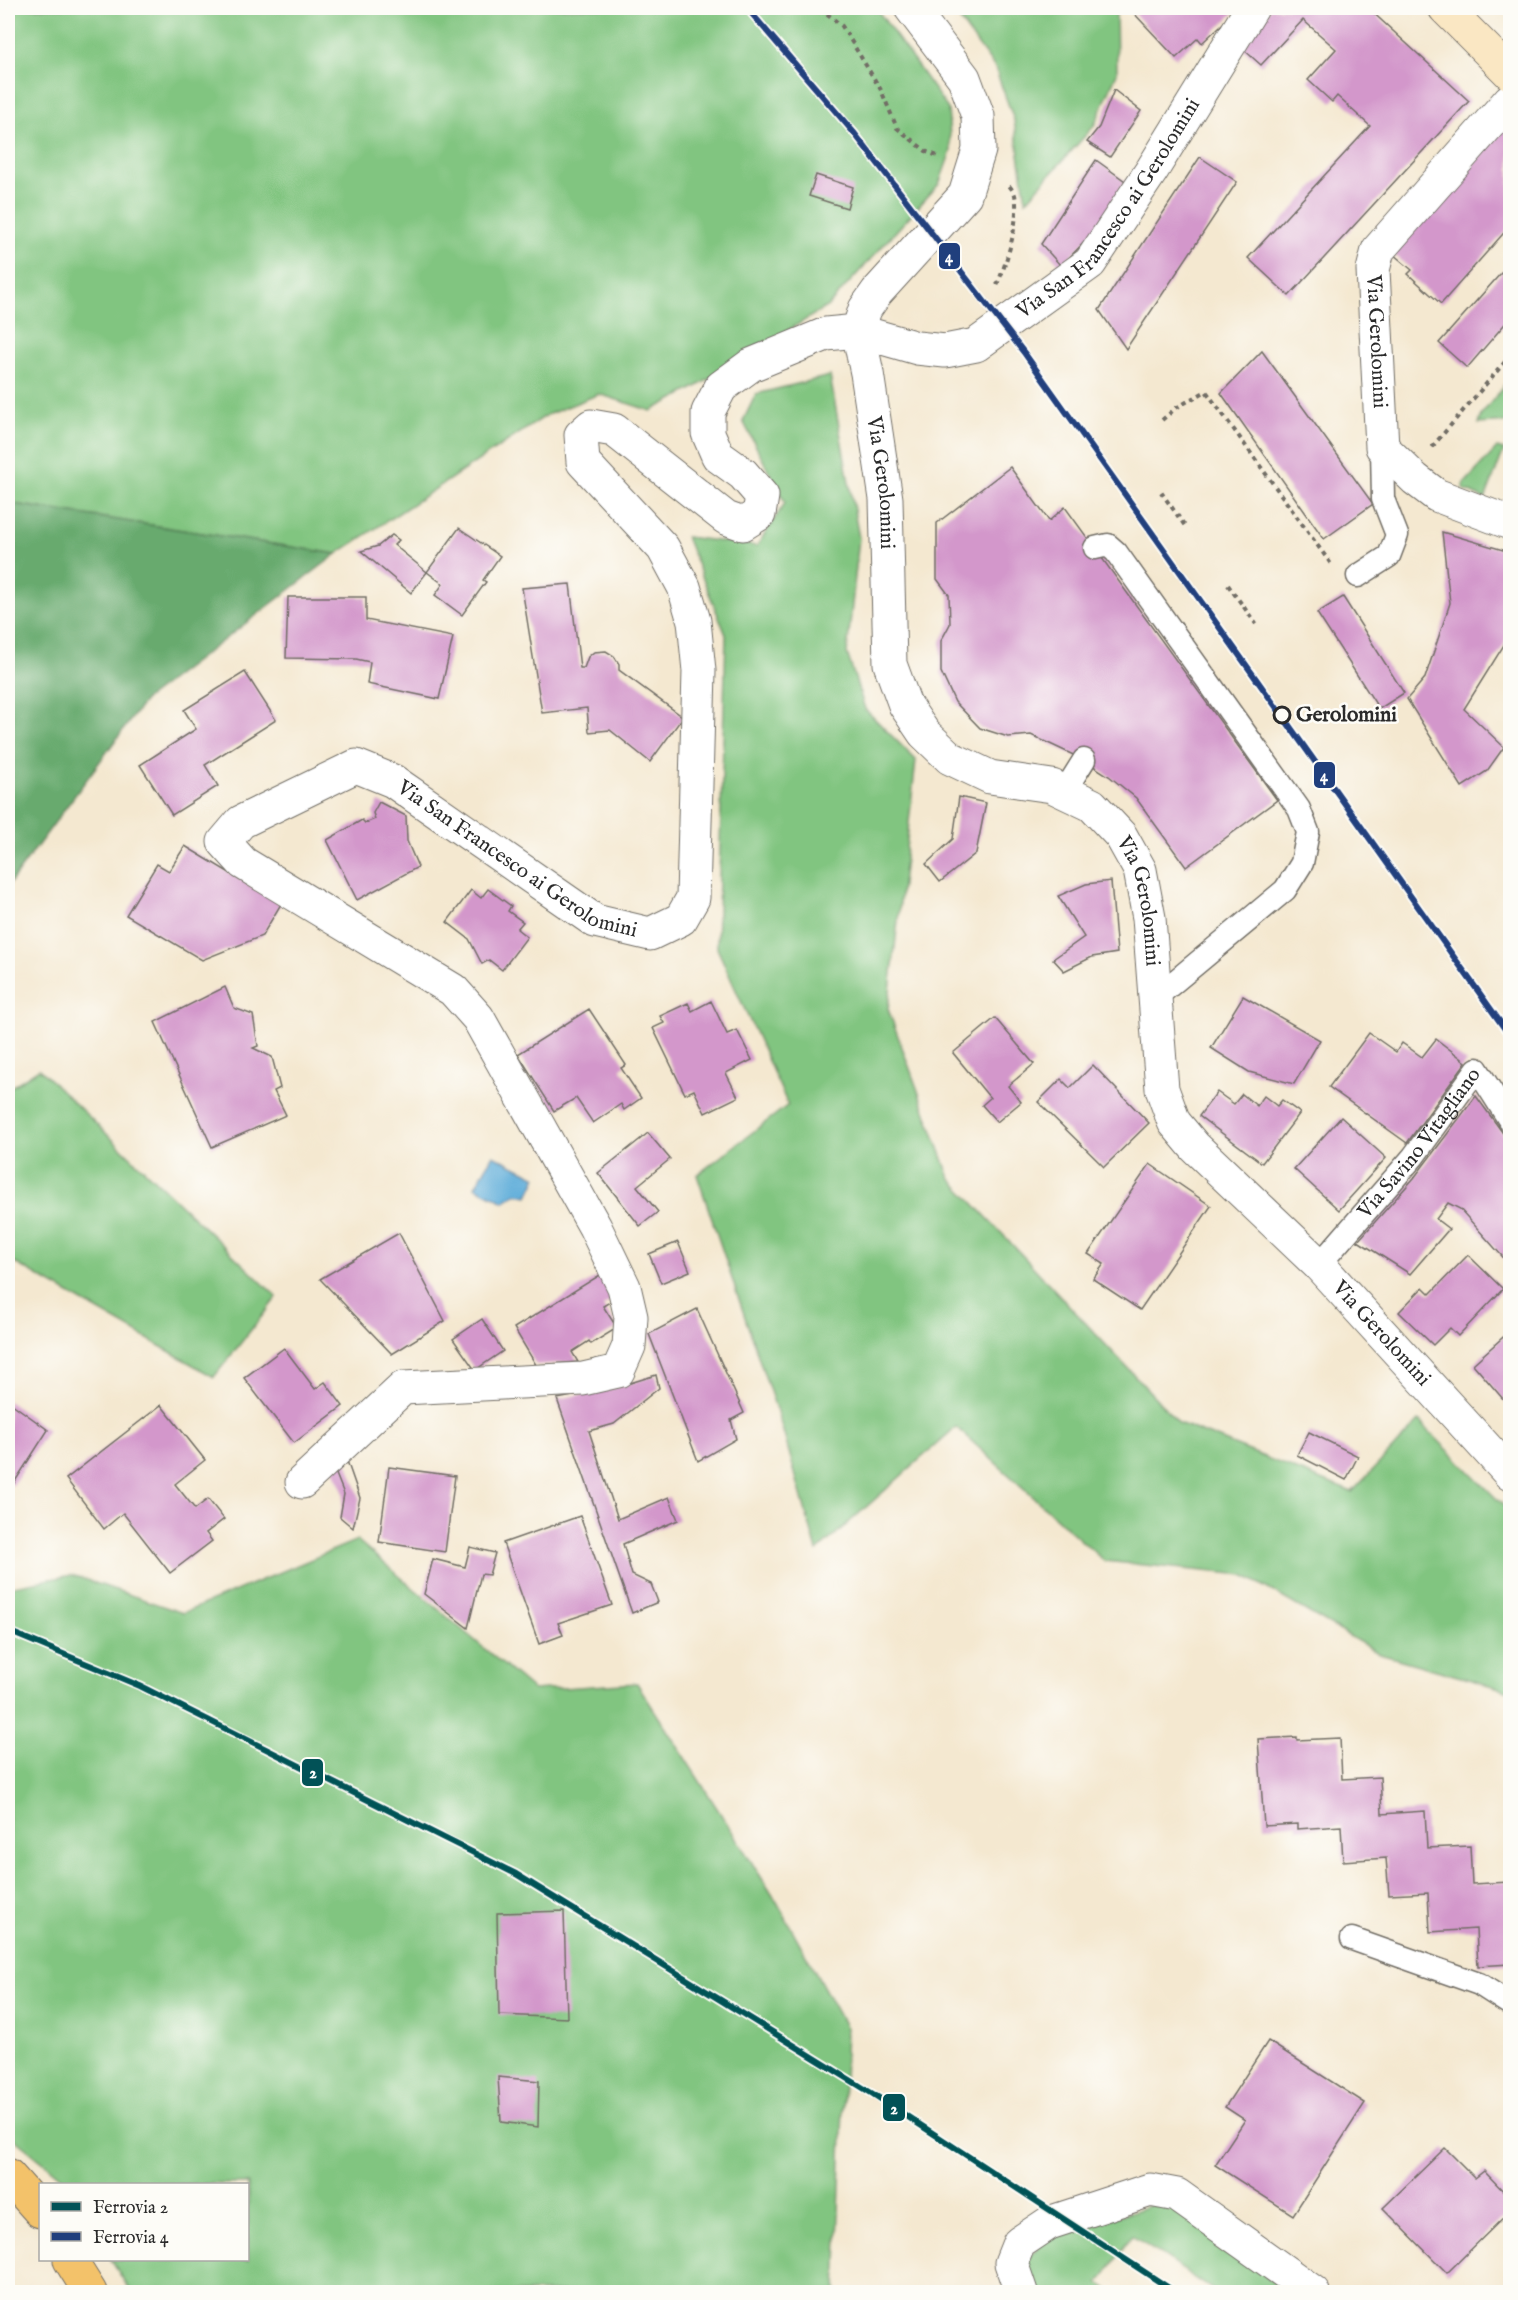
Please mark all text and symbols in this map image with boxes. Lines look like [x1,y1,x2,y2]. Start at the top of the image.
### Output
street label: Via San Francesco ai Gerolomini [1010,93,1206,326]
line badge: 4 [938,242,961,270]
text: 4 [945,248,954,268]
street label: Via Gerolomini [1360,273,1394,409]
street label: Via Gerolomini [860,413,901,550]
place label: Gerolomini [1296,702,1397,729]
marker: Gerolomini [1273,706,1291,724]
line badge: 4 [1313,761,1336,789]
text: 4 [1320,767,1329,787]
street label: Via San Francesco ai Gerolomini [391,774,640,944]
street label: Via Gerolomini [1110,830,1166,967]
street label: Via Savino Vitagliano [1351,1062,1487,1225]
street label: Via Gerolomini [1326,1274,1437,1392]
line badge: 2 [301,1758,324,1787]
text: 2 [309,1764,317,1784]
line badge: 2 [882,2093,906,2122]
text: 2 [890,2100,898,2120]
legend [39,2183,249,2261]
text: Ferrovia 2 [93,2197,168,2220]
text: Ferrovia 4 [93,2227,169,2250]

